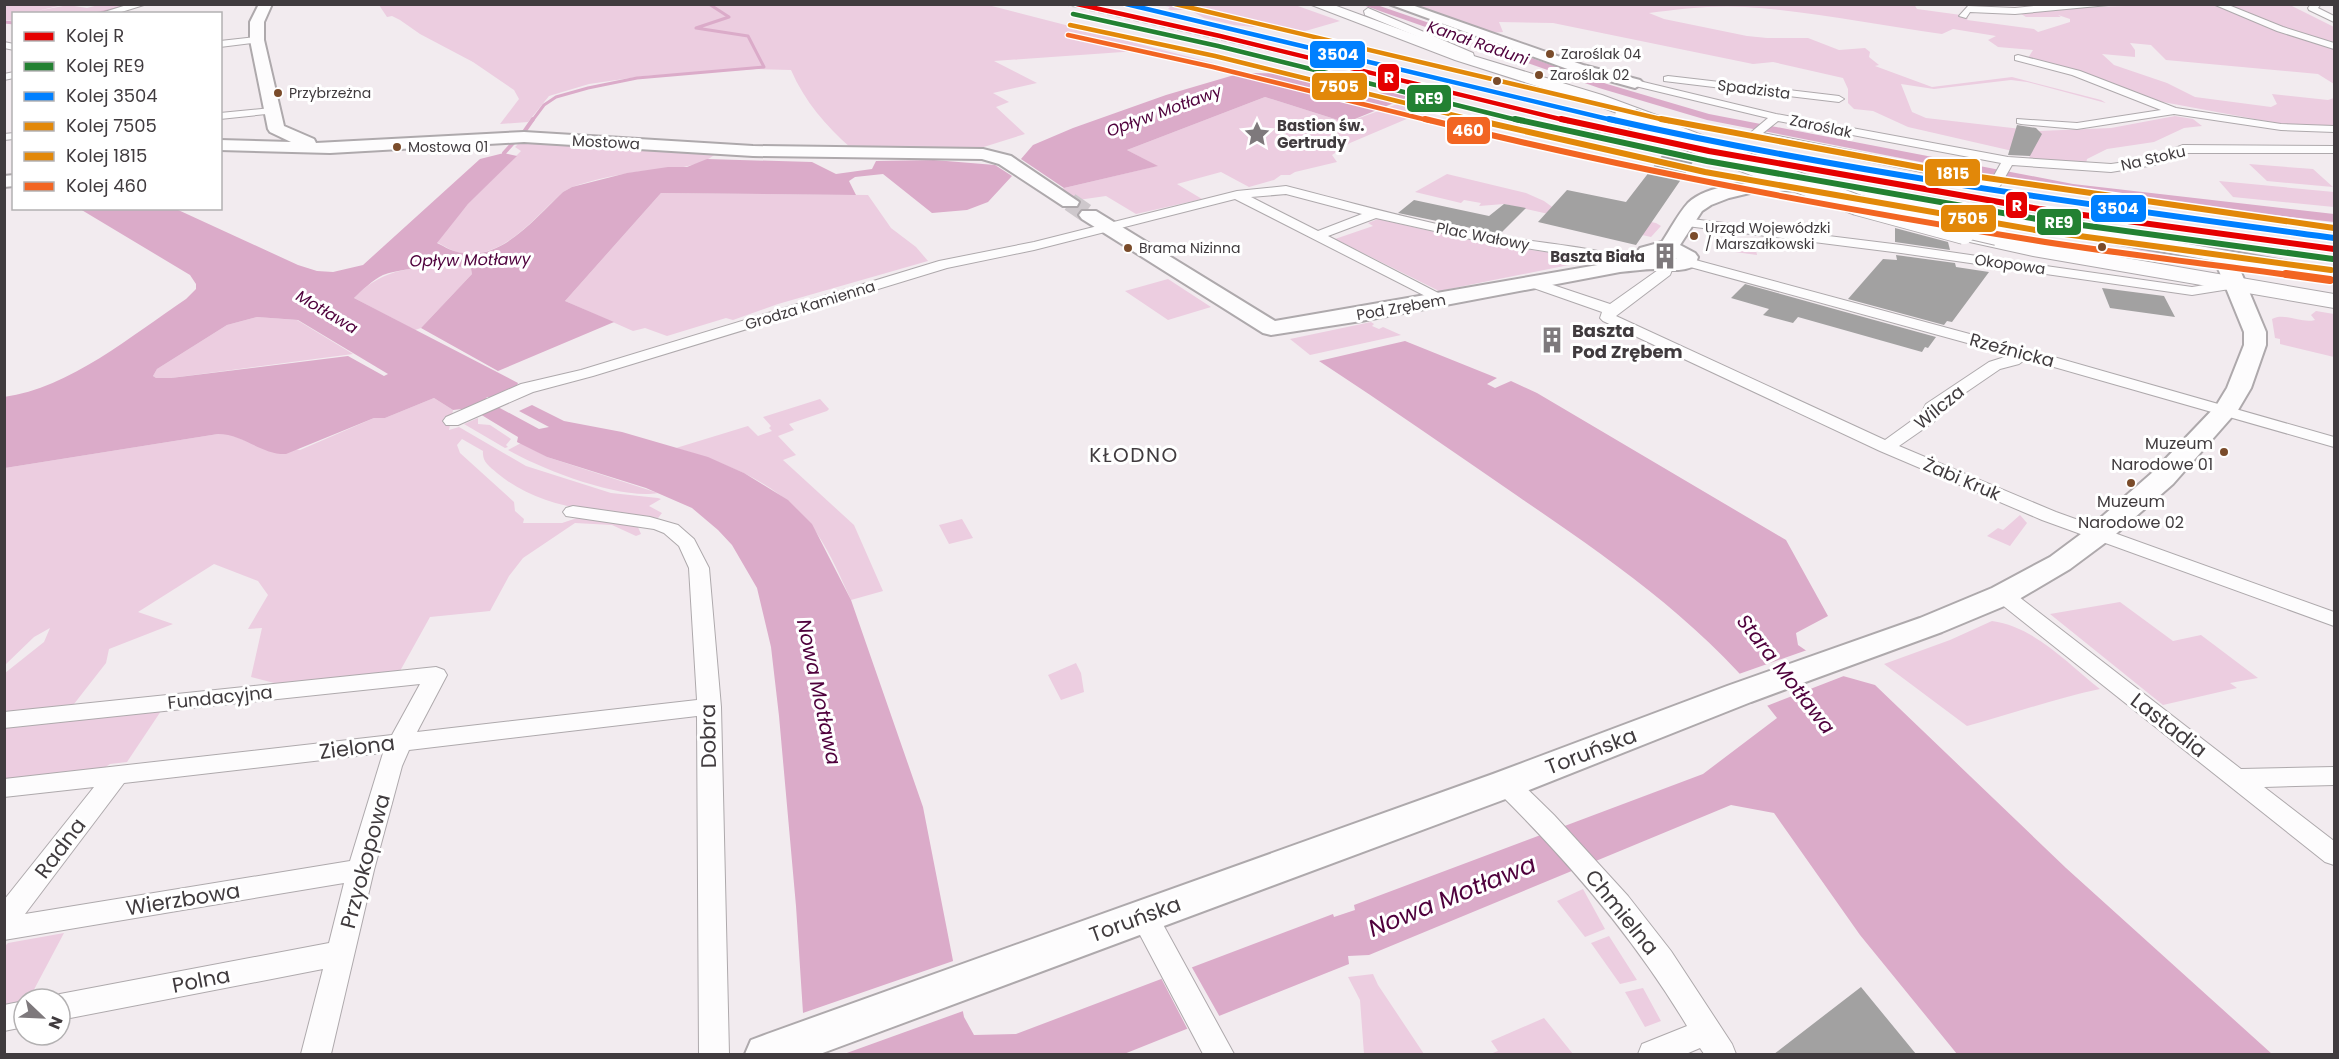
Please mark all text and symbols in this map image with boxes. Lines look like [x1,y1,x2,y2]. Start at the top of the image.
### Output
legend [12,12,222,210]
water label: Kanał Raduni [1424,15,1533,71]
text: Kolej R [66,23,124,48]
line badge: 3504 [1309,40,1366,69]
text: 3504 [1317,43,1359,66]
place label: Zaroślak 04 [1561,44,1641,64]
marker: Zaroślak 04 [1544,48,1556,60]
text: Kolej RE9 [66,53,145,78]
line badge: R [1377,63,1400,92]
place label: Zaroślak 02 [1550,65,1629,85]
text: R [1384,66,1394,89]
marker: Zaroślak 02 [1533,69,1545,81]
line badge: 7505 [1311,72,1368,101]
street label: Spadzista [1716,74,1792,104]
text: 7505 [1319,75,1359,98]
unlabelled marker [1491,75,1503,87]
water label: Opływ Motławy [1103,79,1226,143]
text: Kolej 3504 [66,83,158,108]
place label: Przybrzeżna [289,83,371,103]
line badge: RE9 [1406,84,1452,113]
marker: Przybrzeżna [272,87,284,99]
text: RE9 [1415,87,1444,110]
street label: Zaroślak [1788,109,1854,143]
text: Kolej 7505 [66,113,157,138]
place label: Bastion św. Gertrudy [1277,115,1364,153]
line badge: 460 [1446,116,1491,145]
place icon: Bastion św. Gertrudy [1242,119,1272,149]
text: 460 [1452,119,1484,142]
street label: Mostowa [572,130,640,154]
place label: Mostowa 01 [408,137,488,157]
street label: Na Stoku [2119,140,2187,176]
marker: Mostowa 01 [391,141,403,153]
text: Kolej 1815 [66,143,147,168]
line badge: 1815 [1924,158,1981,187]
text: 1815 [1937,162,1969,185]
text: Kolej 460 [66,173,147,198]
line badge: R [2005,191,2028,219]
text: R [2012,194,2022,217]
line badge: 3504 [2090,194,2147,223]
text: 3504 [2097,197,2139,220]
line badge: 7505 [1940,204,1997,233]
text: 7505 [1948,207,1988,230]
line badge: RE9 [2036,208,2082,236]
text: RE9 [2045,211,2074,234]
street label: Plac Wałowy [1435,217,1532,255]
place label: Urząd Wojewódzki / Marszałkowski [1705,218,1830,254]
marker: Urząd Wojewódzki / Marszałkowski [1688,230,1700,242]
place label: Brama Nizinna [1139,238,1240,258]
building icon: Baszta Biała [1650,241,1680,271]
unlabelled marker [2096,241,2108,253]
marker: Brama Nizinna [1122,242,1134,254]
place label: Baszta Biała [1550,246,1645,267]
water label: Opływ Motławy [409,247,532,273]
street label: Okopowa [1973,249,2047,279]
street label: Grodza Kamienna [742,275,878,335]
water label: Motława [292,284,362,340]
street label: Pod Zrębem [1355,289,1447,325]
place label: Baszta Pod Zrębem [1572,318,1683,364]
building icon: Baszta Pod Zrębem [1537,325,1567,355]
street label: Rzeźnicka [1967,327,2057,373]
street label: Wilcza [1909,379,1969,435]
place label: Muzeum Narodowe 01 [2111,432,2213,476]
district label: KŁODNO [1089,441,1179,469]
marker: Muzeum Narodowe 01 [2218,446,2230,458]
street label: Żabi Kruk [1920,452,2005,507]
marker: Muzeum Narodowe 02 [2125,477,2137,489]
place label: Muzeum Narodowe 02 [2078,490,2184,534]
water label: Stara Motława [1730,608,1842,740]
water label: Nowa Motława [790,616,848,768]
street label: Fundacyjna [166,679,274,715]
street label: Lastadia [2125,686,2213,764]
street label: Dobra [693,703,723,769]
street label: Toruńska [1541,720,1641,782]
street label: Zielona [318,728,396,766]
street label: Przyokopowa [333,791,397,931]
street label: Radna [28,812,92,884]
water label: Nowa Motława [1363,847,1541,945]
street label: Chmielna [1579,863,1665,961]
street label: Wierzbowa [124,876,242,922]
street label: Toruńska [1085,889,1185,949]
street label: Polna [170,960,232,1000]
north arrow [12,987,72,1047]
text: N [42,1013,68,1033]

